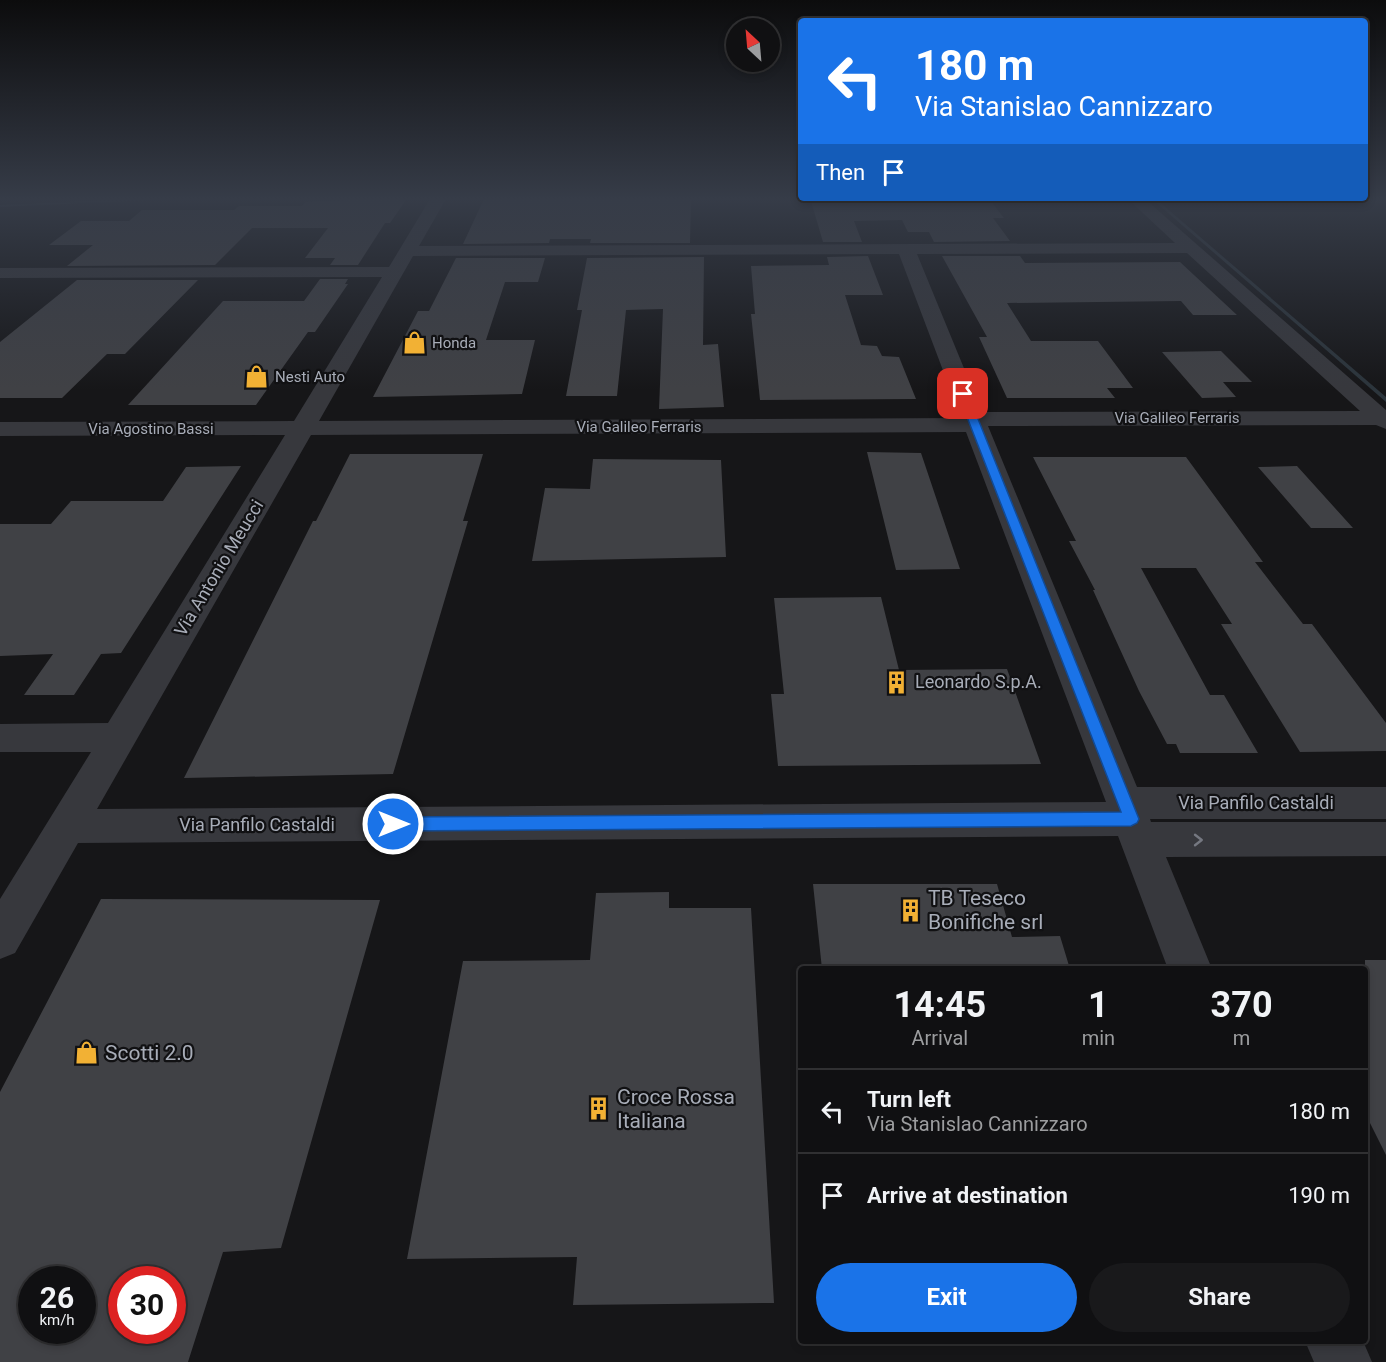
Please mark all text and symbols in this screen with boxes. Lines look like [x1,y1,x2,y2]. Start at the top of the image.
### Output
north arrow [726,18,780,72]
map controls [726,18,780,72]
text: 180 m [915,41,1034,90]
icon: left [816,42,894,120]
text: Via Stanislao Cannizzaro [915,91,1213,123]
icon: arrive [877,156,910,189]
text: Then [816,160,865,185]
shop icon: Honda [401,330,427,356]
place label: Honda [432,334,476,352]
shop icon: Nesti Auto [244,364,270,390]
place label: Nesti Auto [275,368,345,386]
pin [937,368,988,419]
icon: arrive [946,377,979,410]
street label: Via Galileo Ferraris [1114,409,1240,427]
street label: Via Galileo Ferraris [576,418,702,436]
street label: Via Agostino Bassi [88,420,214,438]
street label: Via Antonio Meucci [170,496,268,640]
building icon: Leonardo S.p.A. [884,669,910,695]
place label: Leonardo S.p.A. [915,671,1042,692]
position arrow [361,792,425,856]
street label: Via Panfilo Castaldi [1178,792,1334,813]
street label: Via Panfilo Castaldi [179,814,335,835]
one-way arrow [1194,834,1203,846]
place label: TB Teseco Bonifiche srl [928,886,1043,934]
building icon: TB Teseco Bonifiche srl [897,897,923,923]
text: 14:45 [893,984,986,1026]
text: 1 [1088,984,1109,1026]
text: 370 [1211,984,1273,1026]
text: Arrival [911,1026,968,1050]
text: min [1082,1026,1115,1050]
text: m [1233,1026,1250,1050]
shop icon: Scotti 2.0 [74,1040,100,1066]
place label: Scotti 2.0 [105,1041,194,1065]
place label: Croce Rossa Italiana [617,1085,735,1133]
text: Turn left [867,1087,951,1112]
icon: left [816,1095,849,1128]
building icon: Croce Rossa Italiana [586,1096,612,1122]
text: 180 m [1288,1099,1350,1124]
text: Via Stanislao Cannizzaro [867,1112,1088,1136]
icon: arrive [816,1179,849,1212]
text: Arrive at destination [867,1183,1068,1208]
text: 190 m [1288,1183,1350,1208]
button: Exit [816,1263,1077,1332]
button: Share [1089,1263,1350,1332]
speed limit sign: 30 [108,1266,186,1344]
text: 26 [40,1280,74,1315]
text: km/h [39,1311,75,1329]

